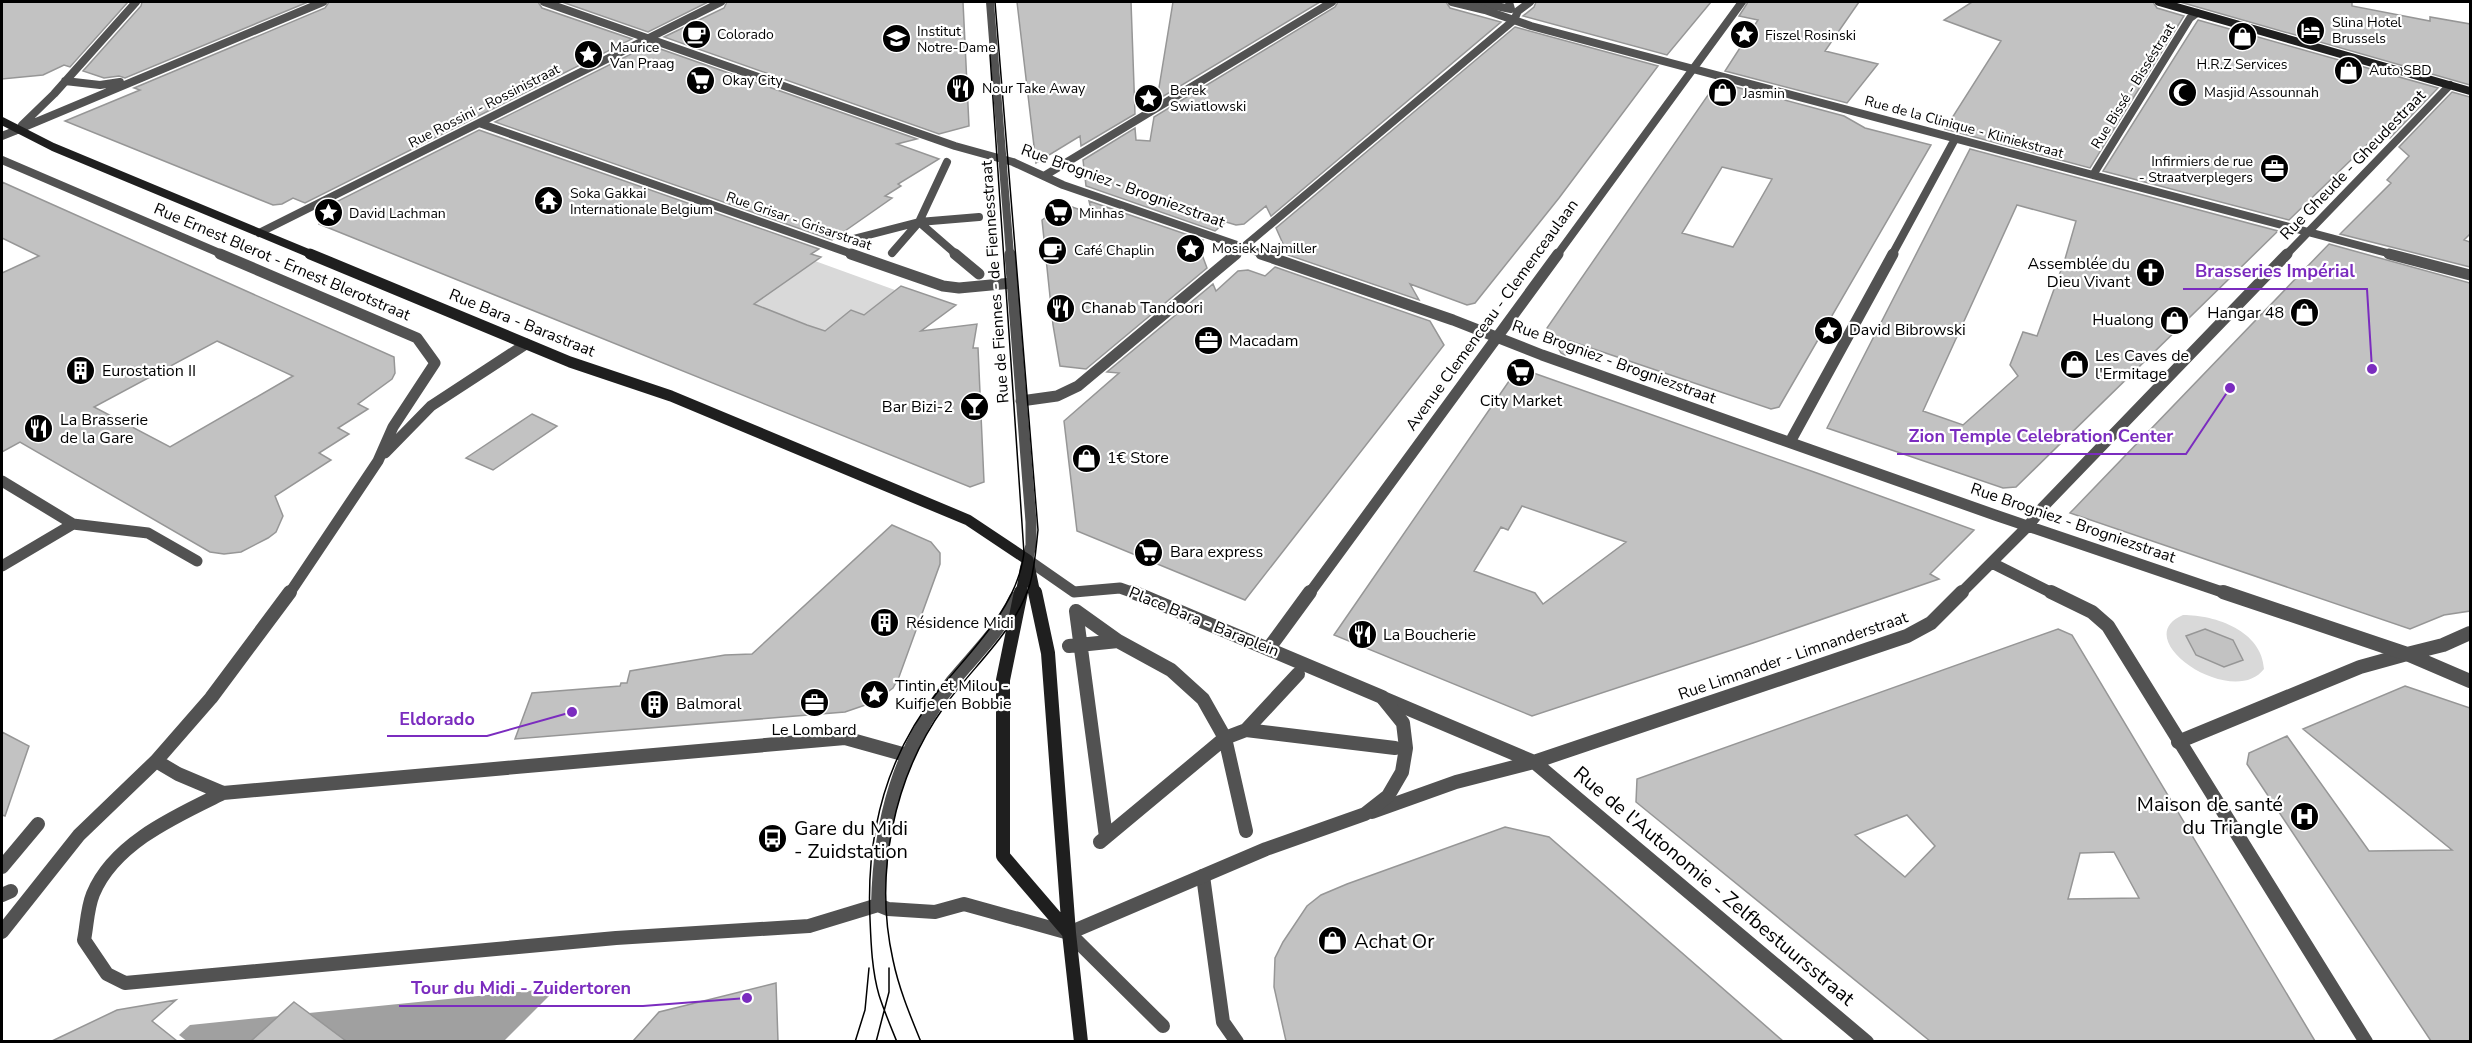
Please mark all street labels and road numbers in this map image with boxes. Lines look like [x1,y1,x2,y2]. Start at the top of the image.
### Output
street label: Rue Bissé - Bisséstraat [2087,19,2180,152]
street label: Rue Rossini - Rossinistraat [405,59,563,152]
street label: Rue Gheude - Gheudestraat [2275,85,2431,245]
street label: Rue de la Clinique - Kliniekstraat [1862,91,2066,163]
street label: Rue Brogniez - Brogniezstraat [1018,139,1228,233]
street label: Rue de Fiennes - de Fiennesstraat [976,159,1014,404]
street label: Rue Grisar - Grisarstraat [724,187,874,255]
street label: Avenue Clemenceau - Clemenceaulaan [1400,195,1584,435]
street label: Rue Ernest Blerot - Ernest Blerotstraat [150,198,414,326]
street label: Rue Bara - Barastraat [446,284,599,362]
street label: Rue Brogniez - Brogniezstraat [1509,315,1719,409]
street label: Rue Brogniez - Brogniezstraat [1968,478,2179,569]
street label: Place Bara - Baraplein [1126,582,1282,662]
street label: Rue Limnander - Limnanderstraat [1675,606,1911,706]
street label: Rue de l'Autonomie - Zelfbestuursstraat [1568,760,1861,1012]

